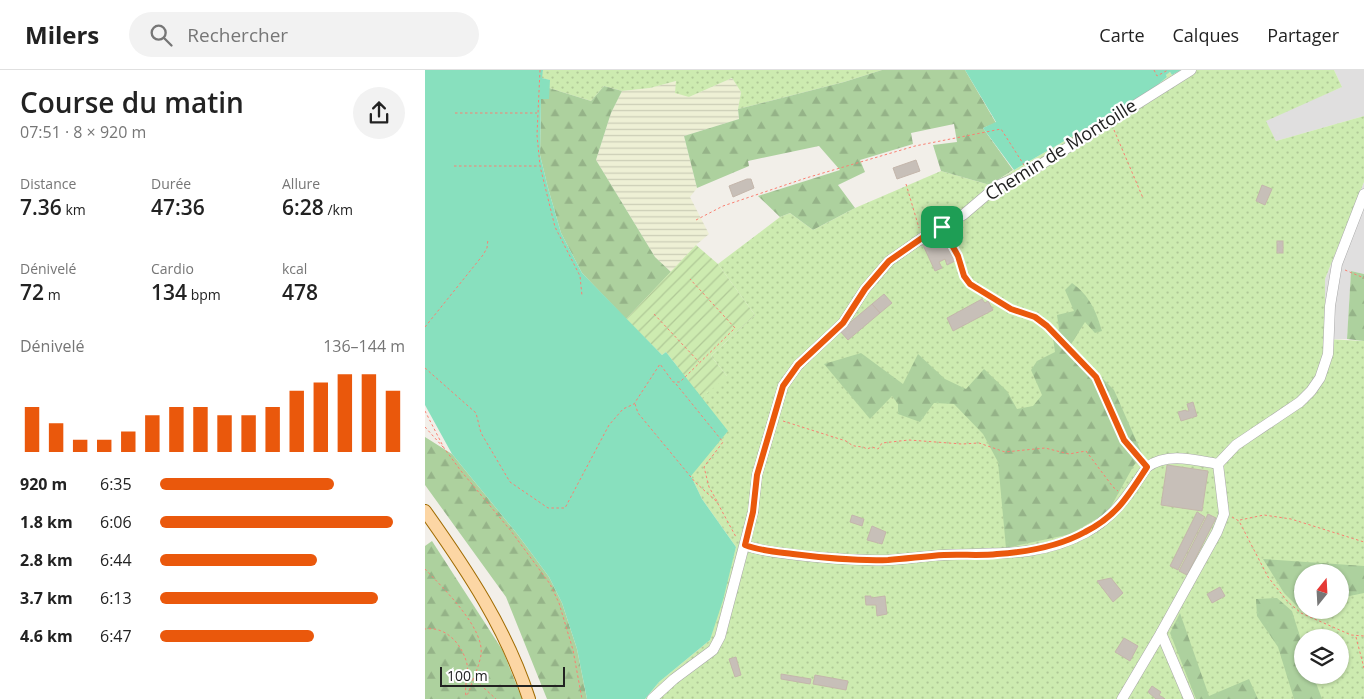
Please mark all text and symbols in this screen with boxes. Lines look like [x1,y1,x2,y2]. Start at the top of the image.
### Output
search box [129,12,479,57]
text: Milers [25,18,99,51]
icon: search [147,21,175,49]
text: Rechercher [187,22,288,48]
text: Carte [1099,23,1145,47]
text: Calques [1173,23,1239,47]
text: Partager [1267,23,1339,47]
text: Course du matin [20,83,244,121]
button: share [353,87,405,139]
street label: Chemin de Montoille [980,93,1141,205]
text: 07:51 · 8 × 920 m [20,121,146,143]
text: Distance [20,174,76,193]
text: Durée [151,174,191,193]
text: Allure [282,174,320,193]
text: 7.36 [20,193,62,221]
text: 47:36 [151,193,205,221]
text: 6:28 [282,193,324,221]
text: km [62,200,86,219]
text: /km [324,200,353,219]
pin [921,206,963,248]
icon: arrive [928,213,956,241]
text: Dénivelé [20,259,76,278]
text: Cardio [151,259,194,278]
text: kcal [282,259,307,278]
text: 72 [20,278,44,306]
text: 134 [151,278,187,306]
text: 478 [282,278,318,306]
text: m [44,285,61,304]
text: bpm [187,285,221,304]
text: Dénivelé [20,335,84,357]
text: 136–144 m [323,335,405,357]
text: 920 m [20,473,67,495]
text: 6:35 [100,473,132,495]
text: 1.8 km [20,511,73,533]
text: 6:06 [100,511,132,533]
text: 2.8 km [20,549,73,571]
text: 6:44 [100,549,132,571]
north arrow [1294,564,1349,619]
map controls [1294,564,1349,684]
text: 3.7 km [20,587,73,609]
text: 6:13 [100,587,132,609]
text: 4.6 km [20,625,73,647]
text: 6:47 [100,625,132,647]
button: layers [1294,629,1349,684]
scale bar [440,664,565,687]
text: 100 m [447,666,488,685]

